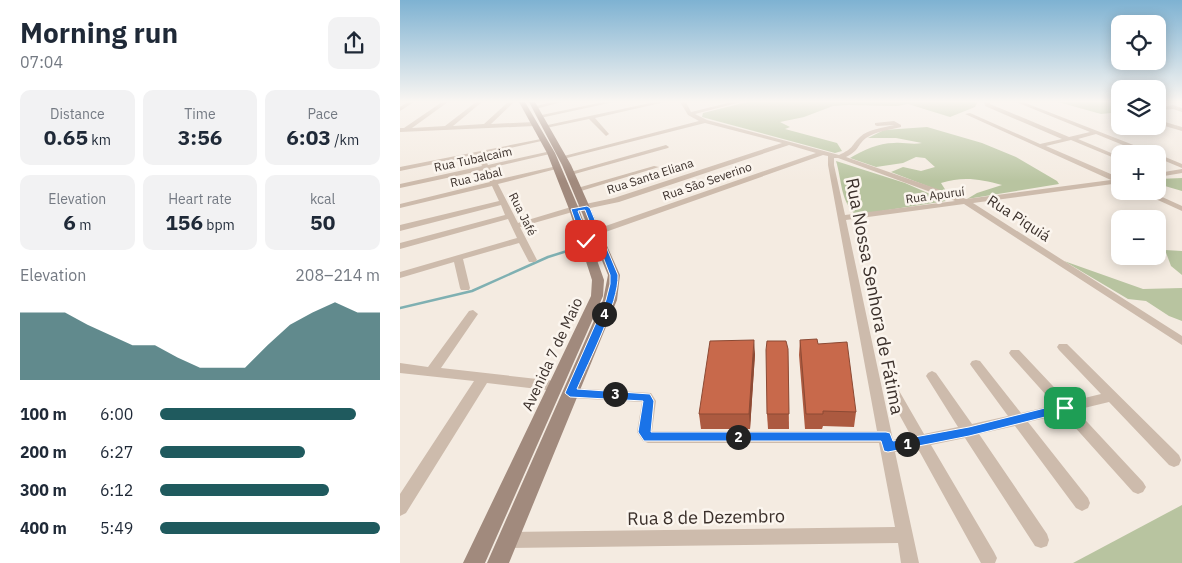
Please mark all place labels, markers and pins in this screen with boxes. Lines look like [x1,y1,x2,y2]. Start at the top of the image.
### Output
pin [565,220,607,262]
pin: 4 [592,302,616,326]
pin: 3 [602,382,628,406]
pin [1044,387,1086,429]
pin: 2 [726,424,750,450]
pin: 1 [894,432,920,456]

